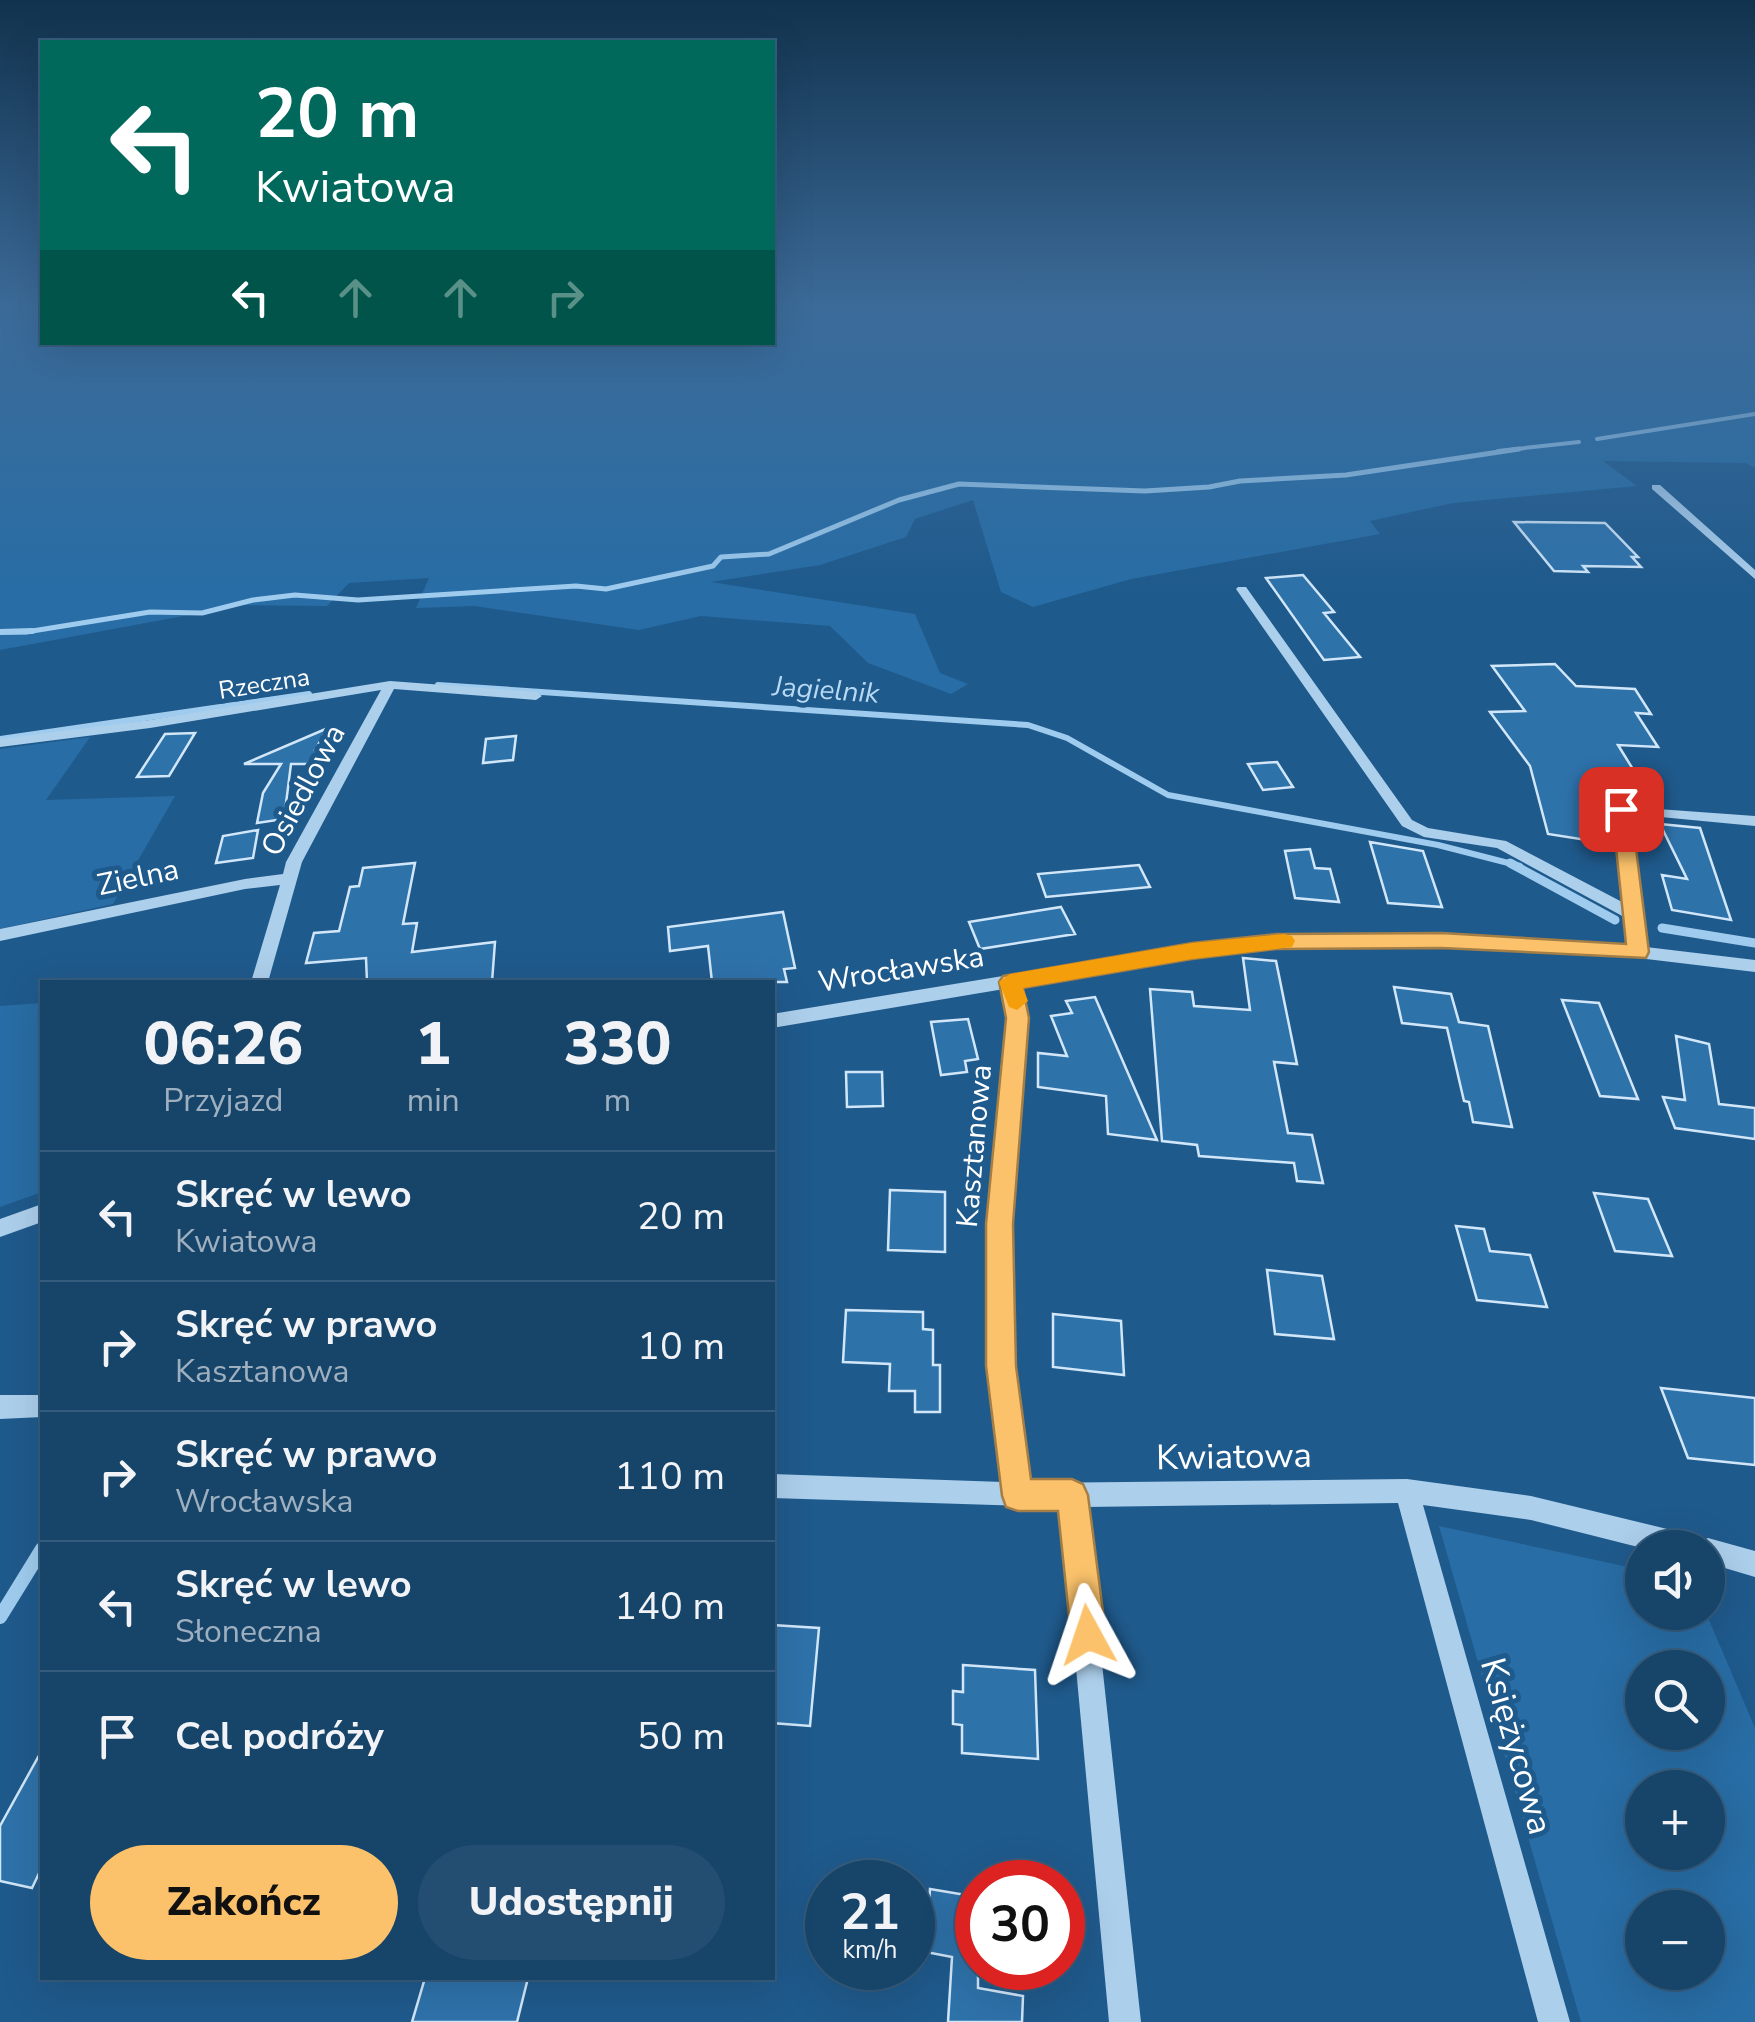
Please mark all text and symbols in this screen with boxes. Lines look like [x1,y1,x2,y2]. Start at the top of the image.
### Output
text: 20 m [255,66,419,162]
icon: left [90,80,220,210]
text: Kwiatowa [255,157,456,218]
icon: left [223,270,278,325]
icon: ahead [328,270,383,325]
icon: ahead [433,270,488,325]
icon: right [538,270,593,325]
street label: Rzeczna [216,660,312,708]
water label: Jagielnik [770,667,881,713]
street label: Osiedlowa [252,717,355,863]
pin [1579,767,1664,852]
icon: arrive [1594,782,1649,837]
street label: Zielna [94,849,183,906]
street label: Wrocławska [815,936,987,1003]
text: 06:26 [144,1003,303,1085]
text: 1 [415,1003,451,1085]
text: 330 [563,1003,671,1085]
street label: Kasztanowa [947,1063,1002,1229]
text: Przyjazd [163,1079,283,1122]
text: min [407,1079,460,1122]
text: m [604,1079,631,1122]
text: Skręć w lewo [175,1169,412,1220]
icon: left [90,1189,145,1244]
text: 20 m [637,1191,725,1242]
text: Kwiatowa [175,1220,318,1263]
text: Skręć w prawo [175,1299,437,1350]
icon: right [90,1319,145,1374]
text: 10 m [637,1321,725,1372]
text: Kasztanowa [175,1350,349,1393]
text: Skręć w prawo [175,1429,437,1480]
street label: Kwiatowa [1156,1432,1312,1481]
icon: right [90,1449,145,1504]
text: 110 m [614,1451,725,1502]
text: Wrocławska [175,1480,353,1523]
map controls [1625,1530,1725,1990]
button: sound [1625,1530,1725,1630]
text: Skręć w lewo [175,1559,412,1610]
icon: left [90,1579,145,1634]
text: 140 m [614,1581,725,1632]
position arrow [1036,1583,1140,1687]
text: Słoneczna [175,1610,322,1653]
button: search [1625,1650,1725,1750]
street label: Księżycowa [1469,1652,1564,1840]
icon: arrive [90,1709,145,1764]
text: Cel podróży [175,1711,384,1762]
text: 50 m [637,1711,725,1762]
button: + [1625,1770,1725,1870]
button: Zakończ [90,1845,398,1960]
button: Udostępnij [418,1845,725,1960]
speed limit sign: 30 [955,1860,1085,1990]
text: 21 [840,1878,900,1947]
button: − [1625,1890,1725,1990]
text: km/h [842,1933,898,1967]

